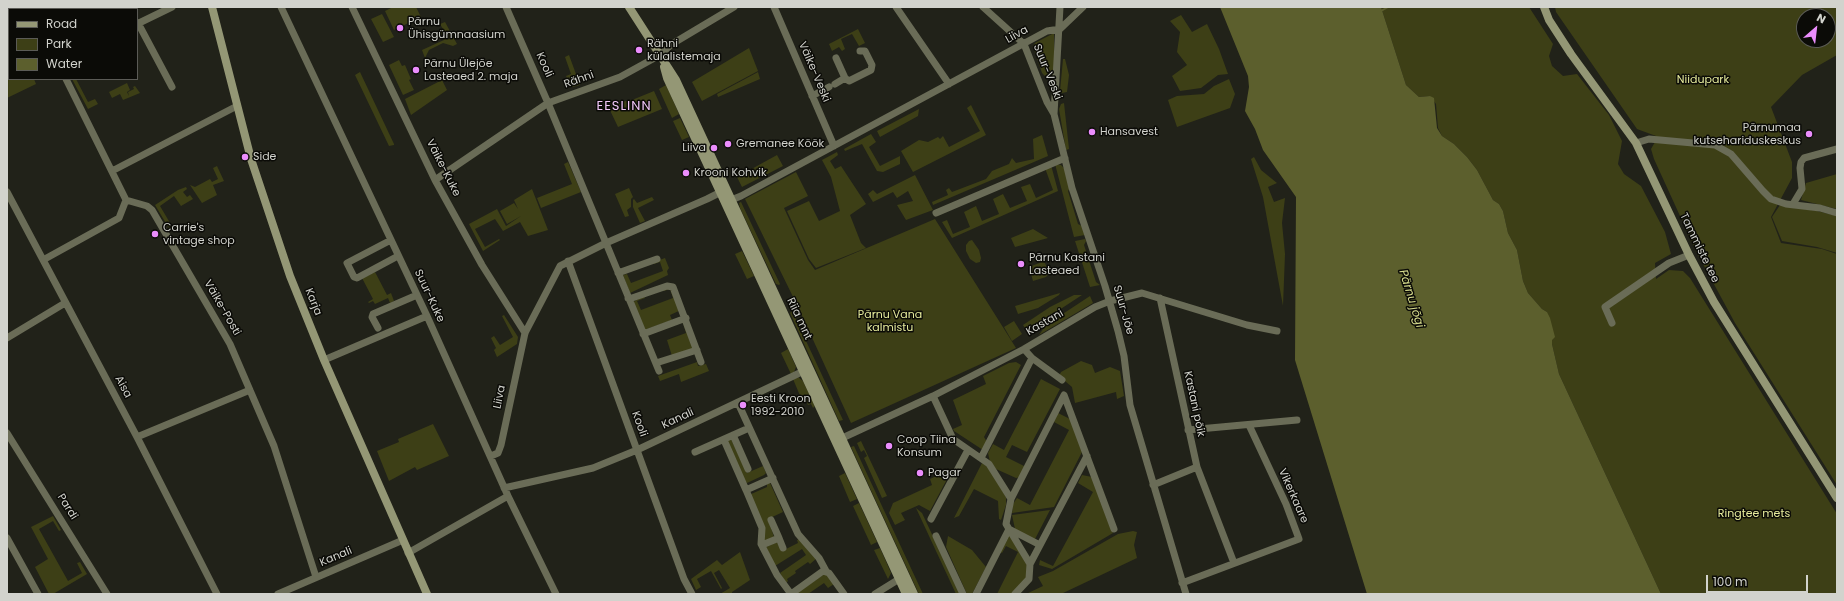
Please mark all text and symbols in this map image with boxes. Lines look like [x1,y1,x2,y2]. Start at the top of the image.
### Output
legend [8,8,138,80]
north arrow [1796,8,1836,48]
text: N [1814,9,1829,27]
text: Road [46,15,77,32]
place label: Pärnu Ühisgümnaasium [408,15,505,41]
marker: Pärnu Ühisgümnaasium [395,23,405,33]
street label: Liiva [1003,23,1031,47]
text: Park [46,35,72,52]
place label: Rähni külalistemaja [647,37,721,63]
street label: Väike-Veski [795,40,833,104]
street label: Suur-Veski [1030,42,1064,102]
marker: Rähni külalistemaja [634,45,644,55]
street label: Kooli [533,50,555,80]
text: Water [46,55,82,72]
place label: Pärnu Ülejõe Lasteaed 2. maja [424,57,518,83]
marker: Pärnu Ülejõe Lasteaed 2. maja [411,65,421,75]
street label: Rähni [562,69,596,91]
park label: Niidupark [1677,73,1729,87]
district label: EESLINN [596,99,652,115]
place label: Pärnumaa kutsehariduskeskus [1694,121,1801,147]
place label: Hansavest [1100,125,1158,139]
marker: Hansavest [1087,127,1097,137]
marker: Pärnumaa kutsehariduskeskus [1804,129,1814,139]
street label: Väike-Kuke [423,137,463,199]
place label: Gremanee Köök [736,137,824,151]
marker: Gremanee Köök [723,139,733,149]
place label: Liiva [682,141,706,155]
marker: Liiva [709,143,719,153]
place label: Side [253,150,276,164]
marker: Side [240,152,250,162]
place label: Krooni Kohvik [694,166,767,180]
marker: Krooni Kohvik [681,168,691,178]
street label: Tammiste tee [1676,211,1722,285]
place label: Carrie's vintage shop [163,221,235,247]
marker: Carrie's vintage shop [150,229,160,239]
place label: Pärnu Kastani Lasteaed [1029,251,1105,277]
marker: Pärnu Kastani Lasteaed [1016,259,1026,269]
street label: Suur-Kuke [411,267,447,325]
water label: Pärnu jõgi [1395,268,1427,330]
street label: Väike-Posti [201,278,243,338]
street label: Suur-Jõe [1110,284,1136,336]
street label: Karja [302,286,324,318]
street label: Riia mnt [784,296,814,342]
street label: Kastani [1024,307,1066,339]
park label: Pärnu Vana kalmistu [858,308,922,334]
street label: Kastani põik [1181,370,1207,438]
street label: Aisa [112,374,134,400]
street label: Liiva [491,384,509,410]
place label: Eesti Kroon 1992-2010 [751,392,811,418]
marker: Eesti Kroon 1992-2010 [738,400,748,410]
street label: Kanali [660,406,696,432]
street label: Kooli [628,409,650,439]
place label: Coop Tiina Konsum [897,433,956,459]
marker: Coop Tiina Konsum [884,441,894,451]
place label: Pagar [928,466,961,480]
street label: Vikerkaare [1275,467,1311,525]
marker: Pagar [915,468,925,478]
street label: Pardi [54,492,80,522]
park label: Ringtee mets [1718,507,1790,521]
street label: Kanali [318,544,354,570]
scale bar [1708,567,1810,593]
text: 100 m [1713,573,1747,590]

